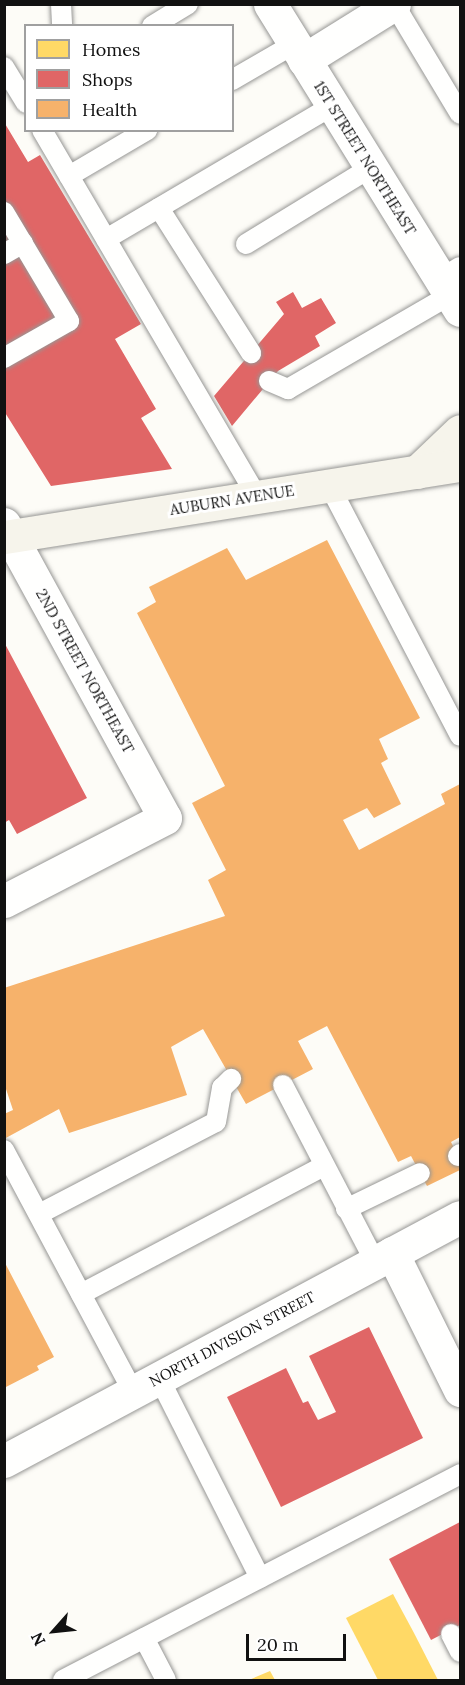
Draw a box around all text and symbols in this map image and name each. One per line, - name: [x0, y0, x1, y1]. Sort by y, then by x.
- legend: [24, 24, 234, 132]
- text: Homes: [82, 38, 140, 61]
- text: Shops: [82, 68, 133, 91]
- street label: 1ST STREET NORTHEAST: [310, 78, 420, 238]
- text: Health: [82, 98, 137, 121]
- street label: AUBURN AVENUE: [169, 481, 295, 519]
- street label: 2ND STREET NORTHEAST: [32, 586, 138, 756]
- street label: NORTH DIVISION STREET: [146, 1288, 318, 1390]
- north arrow: [24, 1601, 84, 1661]
- scale bar: [249, 1622, 350, 1660]
- text: N: [26, 1629, 50, 1649]
- text: 20 m: [257, 1633, 299, 1656]

